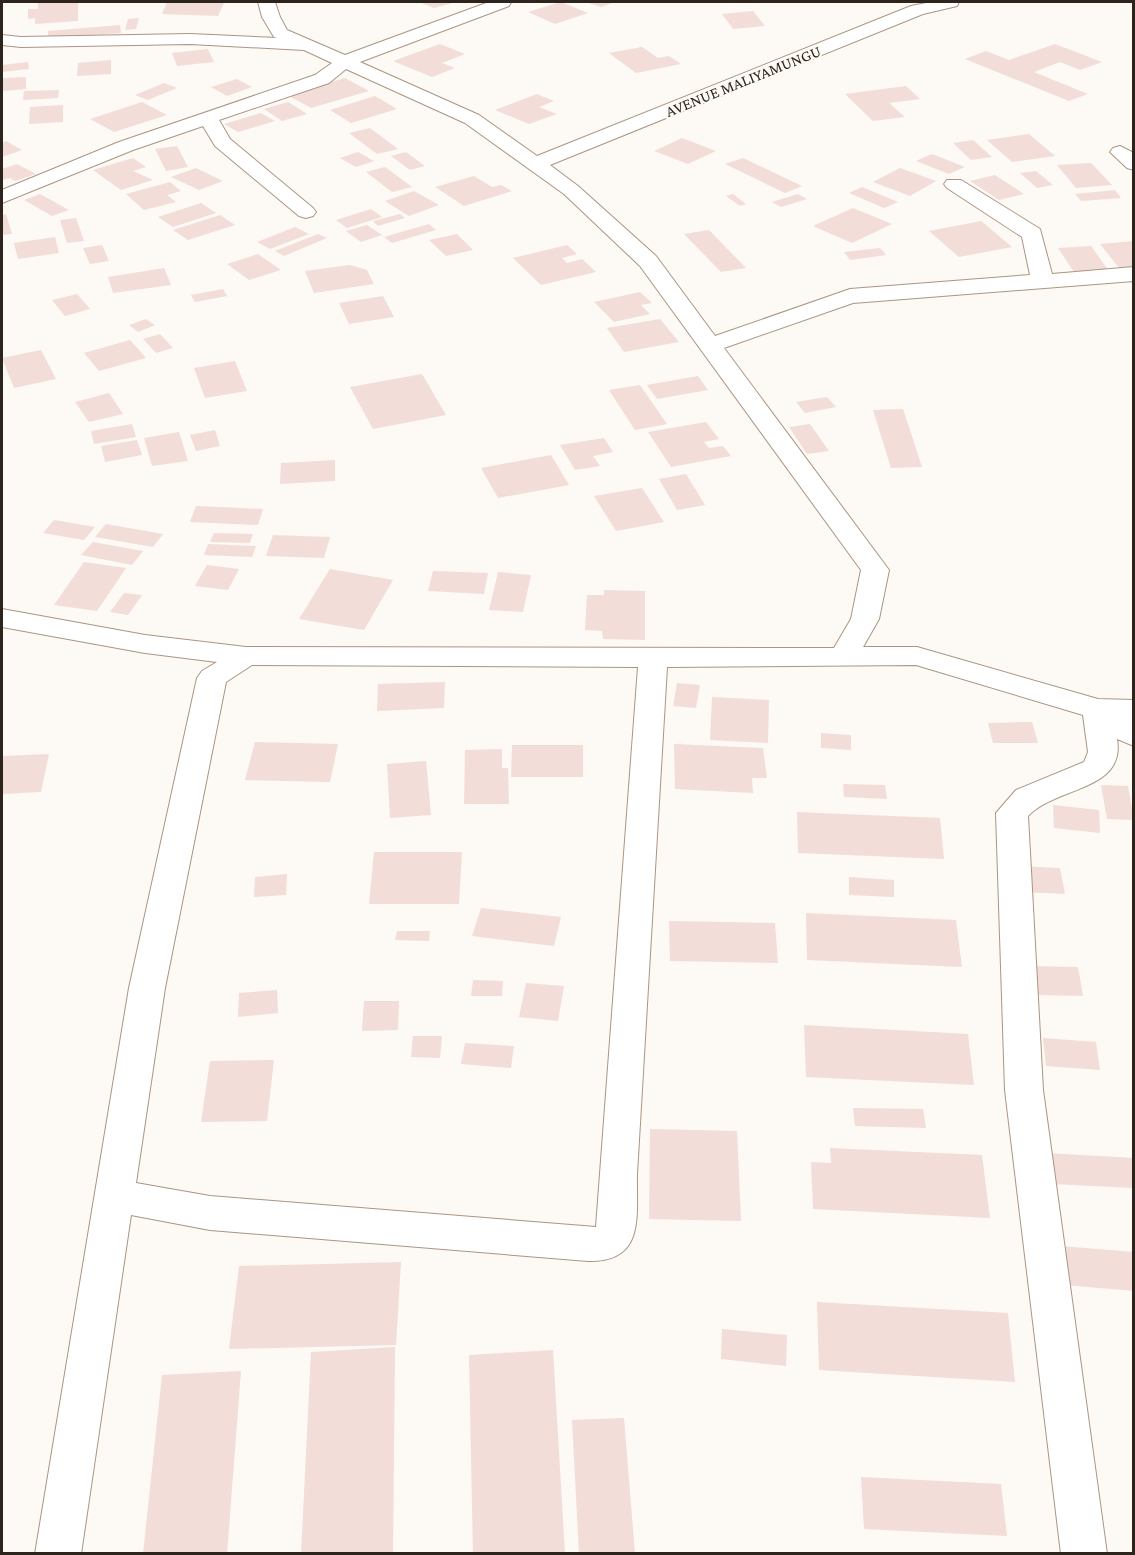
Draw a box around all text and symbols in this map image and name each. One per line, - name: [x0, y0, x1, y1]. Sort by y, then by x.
- street label: AVENUE MALIYAMUNGU: [663, 42, 823, 120]

